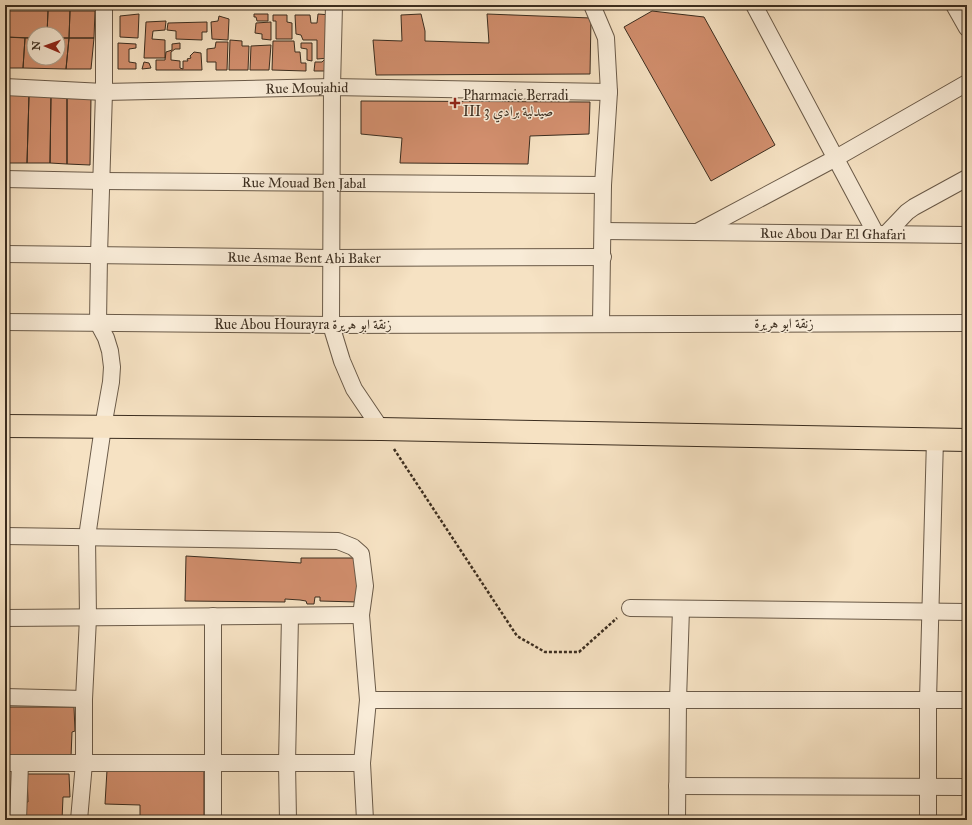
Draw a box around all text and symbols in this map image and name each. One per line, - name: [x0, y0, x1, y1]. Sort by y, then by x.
- north arrow: [26, 26, 66, 66]
- text: N: [30, 40, 43, 51]
- street label: Rue Moujahid: [265, 79, 348, 97]
- place label: Pharmacie Berradi III صيدلية برادي 3: [463, 87, 569, 123]
- marker: Pharmacie Berradi III صيدلية برادي 3: [450, 98, 460, 108]
- street label: Rue Mouad Ben Jabal: [242, 174, 366, 193]
- street label: Rue Abou Dar El Ghafari: [760, 225, 906, 243]
- street label: Rue Asmae Bent Abi Baker: [227, 249, 382, 267]
- street label: زنقة ابو هريرة: [754, 315, 814, 332]
- street label: Rue Abou Hourayra زنقة ابو هريرة: [214, 316, 392, 333]

